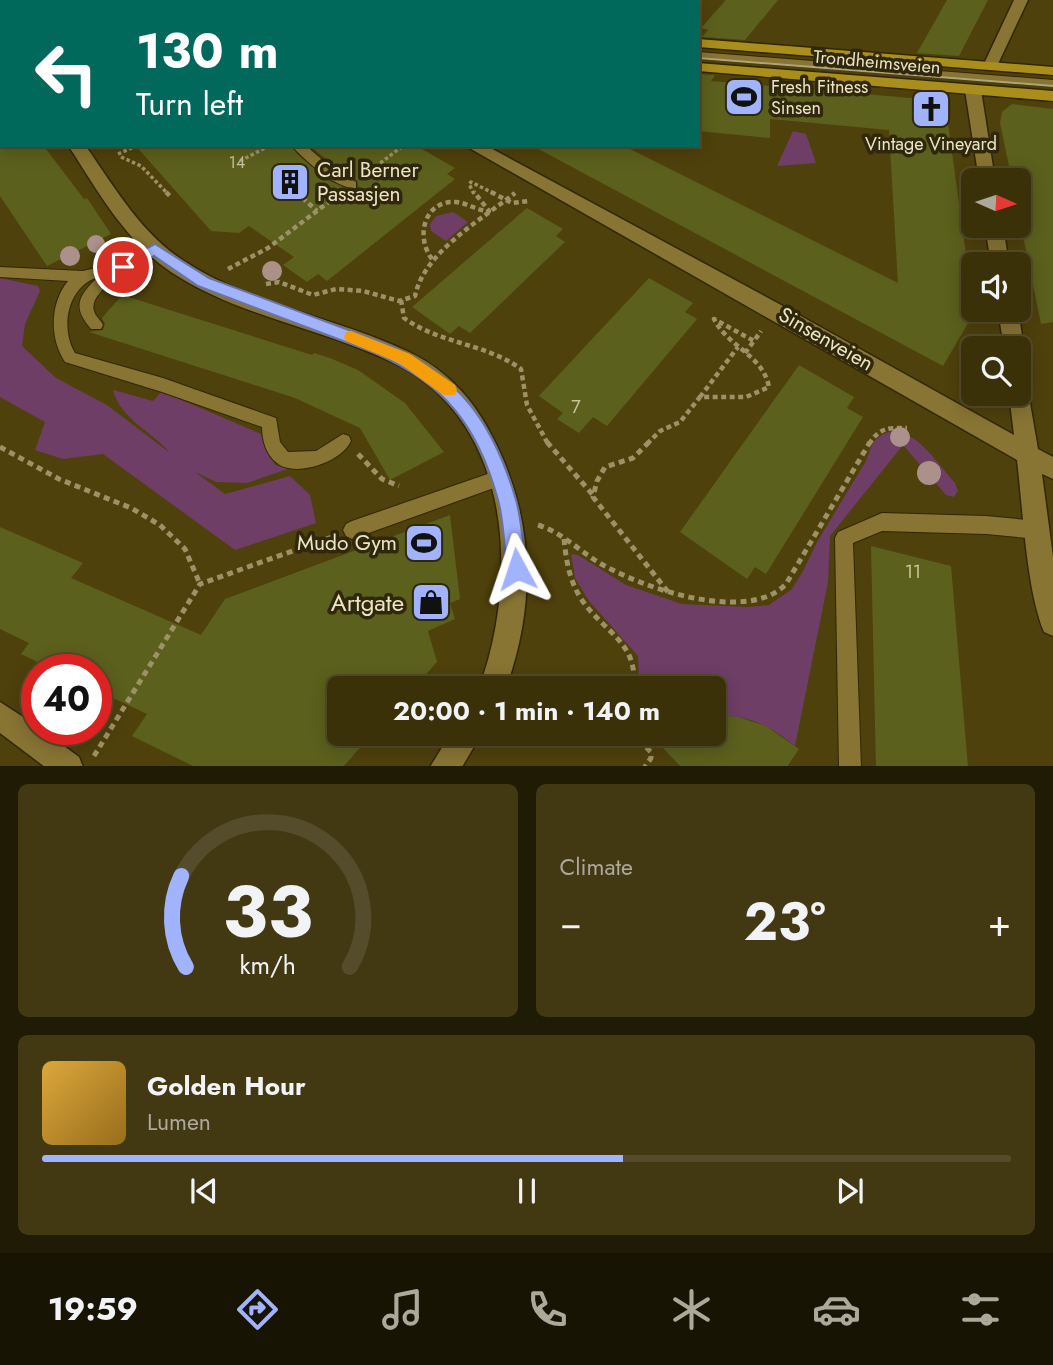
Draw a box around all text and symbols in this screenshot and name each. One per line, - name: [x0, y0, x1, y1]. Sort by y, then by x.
- text: 130 m: [136, 16, 279, 86]
- icon: left: [21, 28, 112, 119]
- street label: Trondheimsveien: [812, 44, 942, 80]
- place label: Fresh Fitness Sinsen: [771, 74, 868, 121]
- sports icon: Fresh Fitness Sinsen: [723, 76, 765, 118]
- text: Turn left: [136, 81, 243, 127]
- church icon: Vintage Vineyard: [910, 88, 952, 130]
- place label: Vintage Vineyard: [865, 131, 997, 157]
- house number: 14: [229, 151, 245, 174]
- place label: Carl Berner Passasjen: [317, 155, 419, 209]
- building icon: Carl Berner Passasjen: [269, 161, 311, 203]
- north arrow: [961, 168, 1031, 238]
- map controls: [961, 168, 1031, 406]
- pin: [93, 237, 153, 297]
- icon: arrive: [104, 248, 142, 286]
- button: sound: [961, 252, 1031, 322]
- street label: Sinsenveien: [773, 300, 879, 378]
- button: search: [961, 336, 1031, 406]
- house number: 7: [571, 394, 581, 420]
- sports icon: Mudo Gym: [403, 522, 445, 564]
- place label: Mudo Gym: [297, 528, 397, 558]
- position arrow: [480, 532, 554, 606]
- house number: 11: [905, 559, 921, 585]
- shop icon: Artgate: [410, 581, 452, 623]
- place label: Artgate: [331, 585, 404, 620]
- speed limit sign: 40: [21, 654, 112, 745]
- text: 20:00 · 1 min · 140 m: [393, 692, 660, 730]
- text: Climate: [560, 850, 633, 884]
- text: 33: [223, 859, 313, 964]
- text: 23°: [744, 884, 826, 960]
- text: −: [560, 895, 582, 950]
- text: +: [988, 895, 1011, 950]
- text: km/h: [239, 946, 296, 982]
- text: Golden Hour: [147, 1067, 306, 1105]
- text: Lumen: [147, 1105, 211, 1139]
- icon: previous: [185, 1172, 223, 1210]
- icon: pause: [508, 1172, 546, 1210]
- icon: next: [831, 1172, 869, 1210]
- icon: directions: [233, 1285, 282, 1334]
- icon: music: [378, 1285, 427, 1334]
- icon: phone: [523, 1285, 572, 1334]
- icon: climate: [667, 1285, 716, 1334]
- icon: car: [812, 1285, 861, 1334]
- icon: filters: [956, 1285, 1005, 1334]
- text: 19:59: [48, 1286, 138, 1332]

